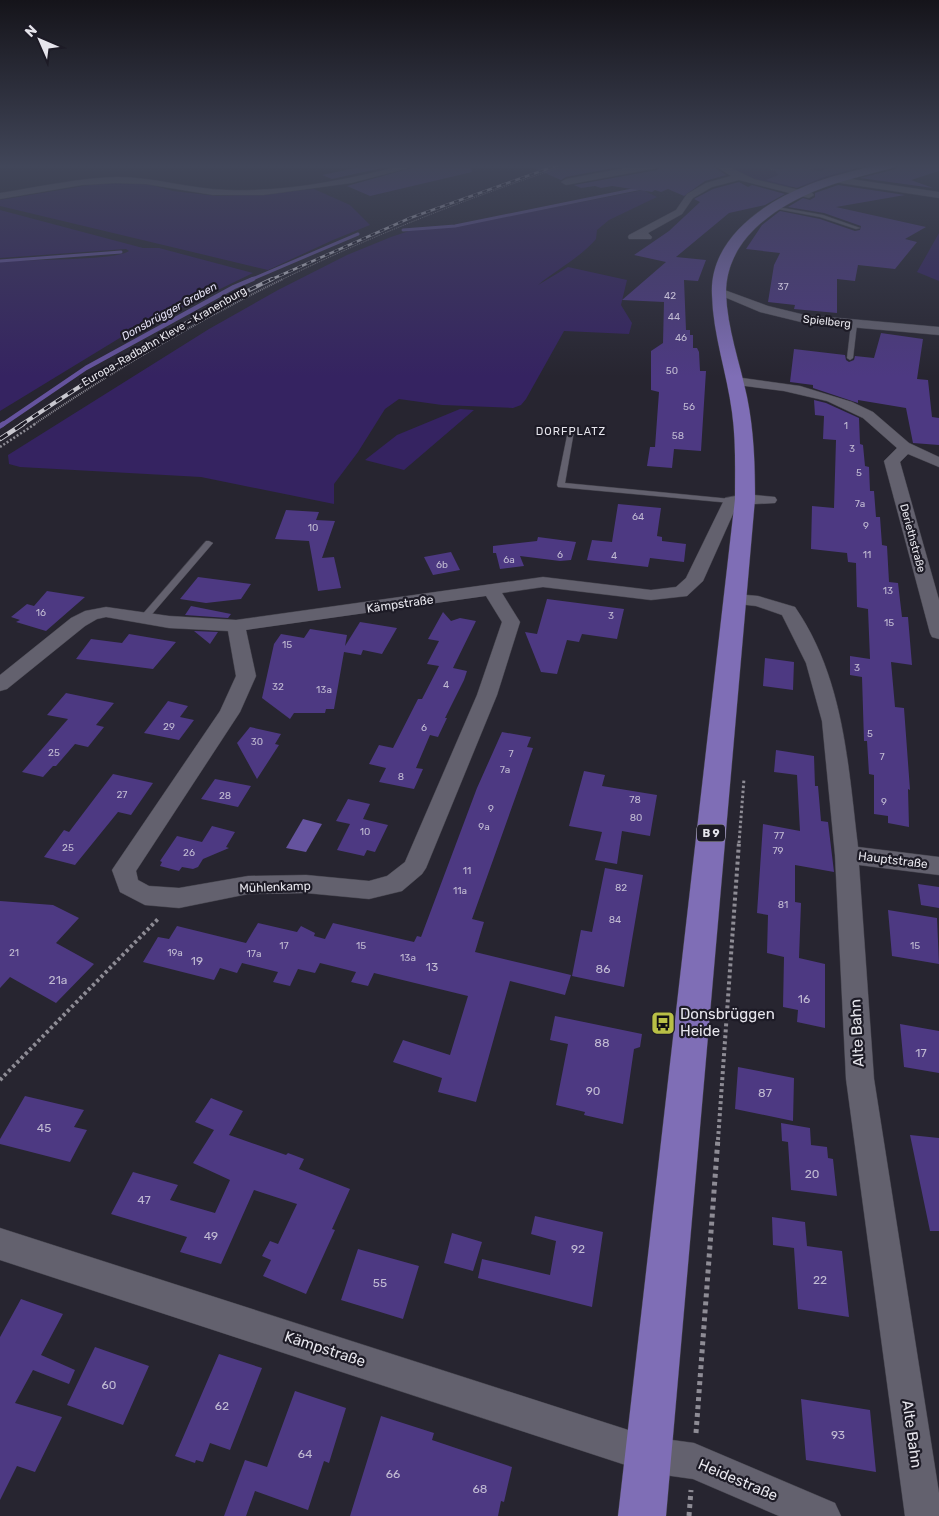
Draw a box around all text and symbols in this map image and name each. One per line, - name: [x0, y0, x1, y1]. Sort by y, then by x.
- north arrow: [15, 15, 65, 65]
- text: N: [22, 22, 41, 41]
- water label: Donsbrügger Graben: [119, 280, 219, 343]
- house number: 37: [777, 281, 789, 293]
- street label: Europa-Radbahn Kleve - Kranenburg: [80, 284, 249, 389]
- house number: 42: [664, 290, 676, 302]
- house number: 44: [668, 311, 680, 323]
- street label: Spielberg: [802, 313, 852, 330]
- house number: 46: [675, 332, 687, 344]
- house number: 50: [666, 365, 678, 377]
- house number: 56: [683, 401, 695, 413]
- house number: 1: [844, 420, 848, 432]
- district label: DORFPLATZ: [536, 425, 606, 438]
- house number: 58: [672, 430, 684, 442]
- house number: 3: [849, 443, 855, 455]
- house number: 5: [856, 467, 862, 479]
- house number: 7a: [855, 498, 865, 510]
- street label: Deriethstraße: [897, 502, 928, 574]
- house number: 64: [632, 511, 644, 523]
- house number: 9: [863, 520, 869, 532]
- house number: 10: [308, 522, 318, 534]
- house number: 6: [557, 549, 563, 561]
- house number: 11: [863, 549, 871, 561]
- house number: 4: [611, 550, 617, 562]
- house number: 6a: [503, 554, 515, 566]
- house number: 6b: [436, 559, 448, 571]
- house number: 13: [883, 585, 893, 597]
- street label: Kämpstraße: [366, 592, 435, 616]
- house number: 16: [36, 607, 46, 619]
- house number: 3: [608, 610, 614, 622]
- house number: 15: [884, 617, 894, 629]
- house number: 15: [282, 639, 292, 651]
- house number: 3: [854, 662, 860, 674]
- house number: 4: [443, 679, 449, 691]
- house number: 32: [272, 681, 284, 693]
- house number: 13a: [316, 684, 332, 696]
- house number: 29: [163, 721, 175, 733]
- house number: 6: [421, 722, 427, 734]
- house number: 5: [867, 728, 873, 740]
- house number: 30: [251, 736, 263, 748]
- house number: 25: [48, 747, 60, 759]
- house number: 7: [508, 748, 514, 760]
- house number: 7: [879, 751, 885, 763]
- house number: 7a: [500, 764, 510, 776]
- house number: 8: [398, 771, 404, 783]
- house number: 27: [117, 789, 128, 801]
- house number: 28: [219, 790, 231, 802]
- house number: 78: [629, 794, 641, 806]
- house number: 9: [881, 796, 887, 808]
- house number: 9: [488, 803, 494, 815]
- house number: 80: [630, 812, 642, 824]
- house number: 9a: [478, 821, 490, 833]
- road number: B 9: [697, 824, 725, 841]
- house number: 10: [360, 826, 370, 838]
- house number: 77: [774, 830, 784, 842]
- house number: 25: [62, 842, 74, 854]
- house number: 79: [772, 845, 784, 857]
- house number: 26: [183, 847, 195, 859]
- street label: Hauptstraße: [857, 849, 929, 871]
- house number: 11: [463, 865, 471, 877]
- street label: Mühlenkamp: [239, 879, 311, 895]
- house number: 82: [615, 882, 627, 894]
- house number: 11a: [453, 885, 467, 897]
- house number: 81: [778, 899, 788, 911]
- house number: 84: [609, 914, 621, 926]
- house number: 17: [279, 940, 289, 952]
- house number: 15: [356, 940, 366, 952]
- house number: 15: [910, 940, 920, 952]
- house number: 21: [9, 947, 19, 959]
- house number: 19a: [167, 947, 183, 959]
- house number: 17a: [247, 948, 261, 960]
- house number: 13a: [400, 952, 416, 964]
- house number: 19: [191, 954, 203, 968]
- house number: 13: [426, 960, 438, 974]
- house number: 86: [596, 962, 610, 976]
- house number: 21a: [49, 973, 67, 987]
- house number: 16: [798, 992, 810, 1006]
- street label: Alte Bahn: [846, 998, 868, 1068]
- place label: Donsbrüggen Heide: [680, 1005, 775, 1040]
- bus stop icon: Donsbrüggen Heide: [650, 1010, 676, 1036]
- house number: 88: [594, 1036, 610, 1050]
- house number: 17: [915, 1046, 927, 1060]
- house number: 90: [586, 1084, 600, 1098]
- house number: 87: [758, 1086, 772, 1100]
- house number: 45: [37, 1121, 51, 1135]
- house number: 20: [805, 1167, 819, 1181]
- house number: 47: [137, 1193, 151, 1207]
- house number: 49: [204, 1229, 218, 1243]
- house number: 92: [571, 1242, 585, 1256]
- house number: 22: [813, 1273, 827, 1287]
- house number: 55: [373, 1276, 387, 1290]
- street label: Kämpstraße: [282, 1327, 368, 1371]
- house number: 60: [102, 1378, 116, 1392]
- house number: 62: [215, 1399, 229, 1413]
- street label: Alte Bahn: [898, 1399, 926, 1469]
- house number: 93: [831, 1428, 845, 1442]
- house number: 64: [298, 1447, 313, 1461]
- street label: Heidestraße: [696, 1455, 780, 1505]
- house number: 66: [386, 1467, 400, 1481]
- house number: 68: [473, 1482, 487, 1496]

